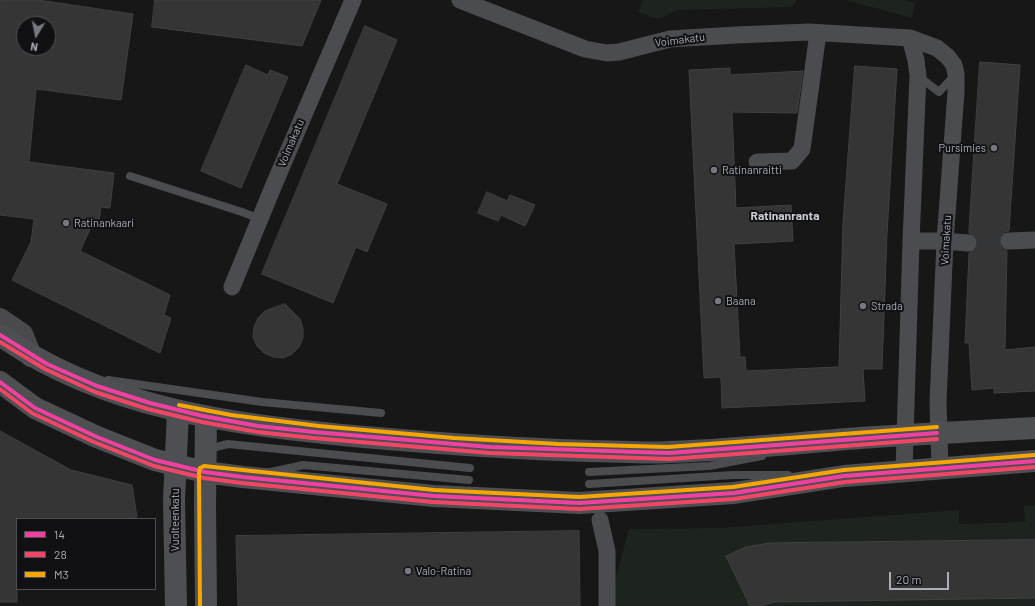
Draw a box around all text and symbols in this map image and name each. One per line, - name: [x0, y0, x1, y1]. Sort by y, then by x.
- north arrow: [16, 16, 56, 56]
- street label: Voimakatu: [654, 30, 706, 50]
- text: N: [29, 40, 39, 54]
- street label: Voimakatu: [275, 117, 307, 169]
- place label: Pursimies: [939, 141, 986, 155]
- marker: Pursimies: [989, 143, 999, 153]
- place label: Ratinanraitti: [722, 163, 782, 177]
- marker: Ratinanraitti: [709, 165, 719, 175]
- district label: Ratinanranta: [751, 209, 819, 223]
- street label: Voimakatu: [938, 215, 954, 265]
- place label: Ratinankaari: [74, 216, 134, 230]
- marker: Ratinankaari: [61, 218, 71, 228]
- place label: Baana: [726, 294, 756, 308]
- marker: Baana: [713, 296, 723, 306]
- place label: Strada: [871, 299, 903, 313]
- marker: Strada: [858, 301, 868, 311]
- street label: Vuolteenkatu: [168, 488, 182, 552]
- legend: [16, 518, 156, 590]
- text: 14: [54, 527, 65, 541]
- text: 28: [54, 547, 67, 561]
- place label: Valo-Ratina: [416, 564, 471, 578]
- scale bar: [891, 564, 951, 590]
- marker: Valo-Ratina: [403, 566, 413, 576]
- text: M3: [54, 567, 69, 581]
- text: 20 m: [896, 572, 922, 586]

